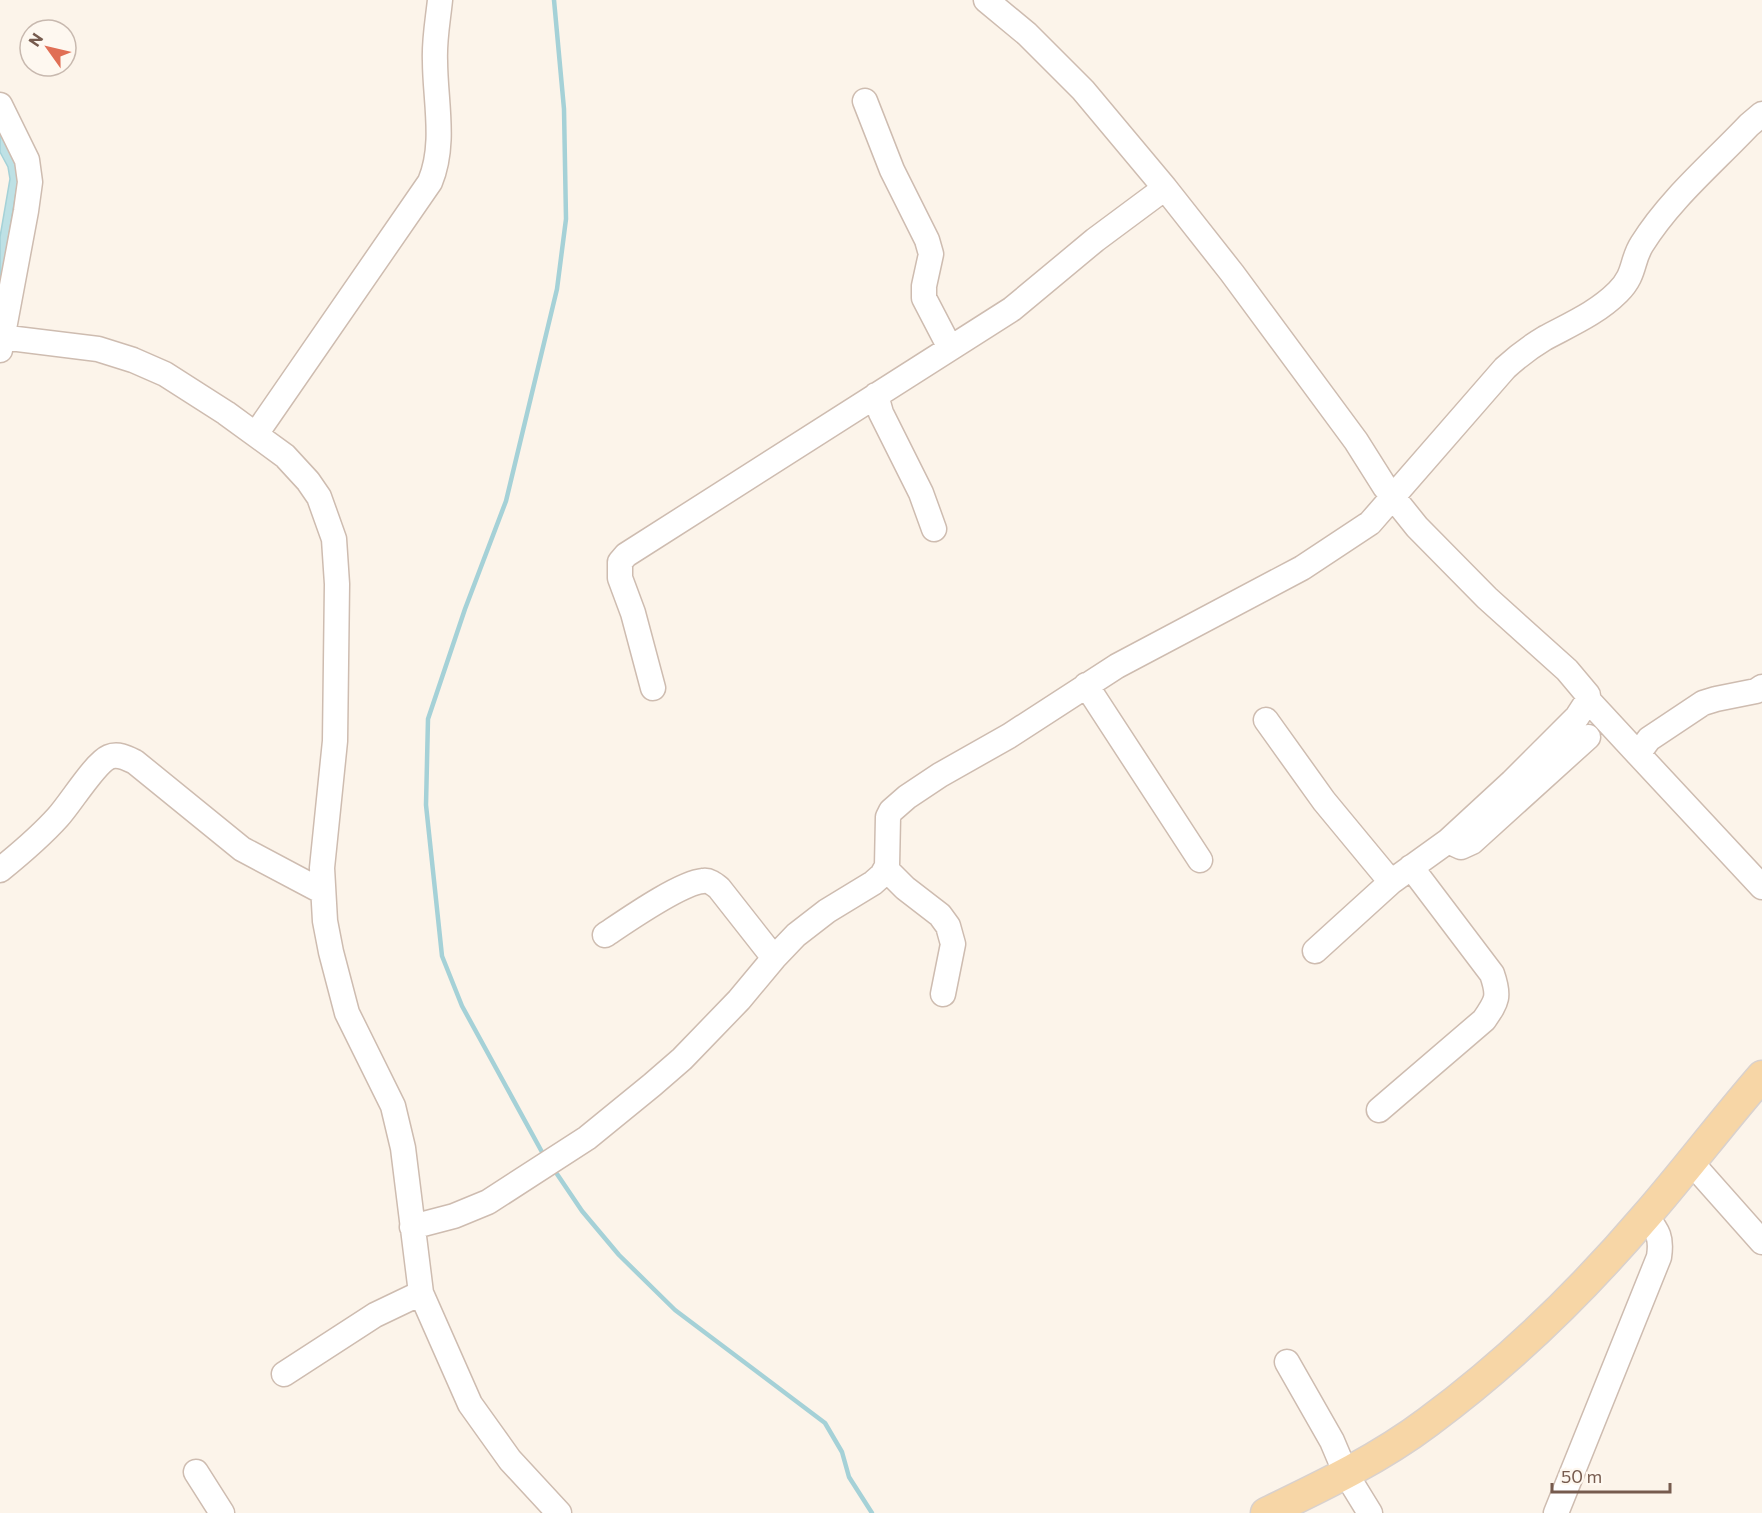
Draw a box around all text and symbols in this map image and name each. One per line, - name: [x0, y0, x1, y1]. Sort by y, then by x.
- north arrow: [18, 18, 78, 78]
- text: N: [24, 29, 46, 50]
- scale bar: [1552, 1456, 1670, 1494]
- text: 50 m: [1561, 1465, 1602, 1487]

